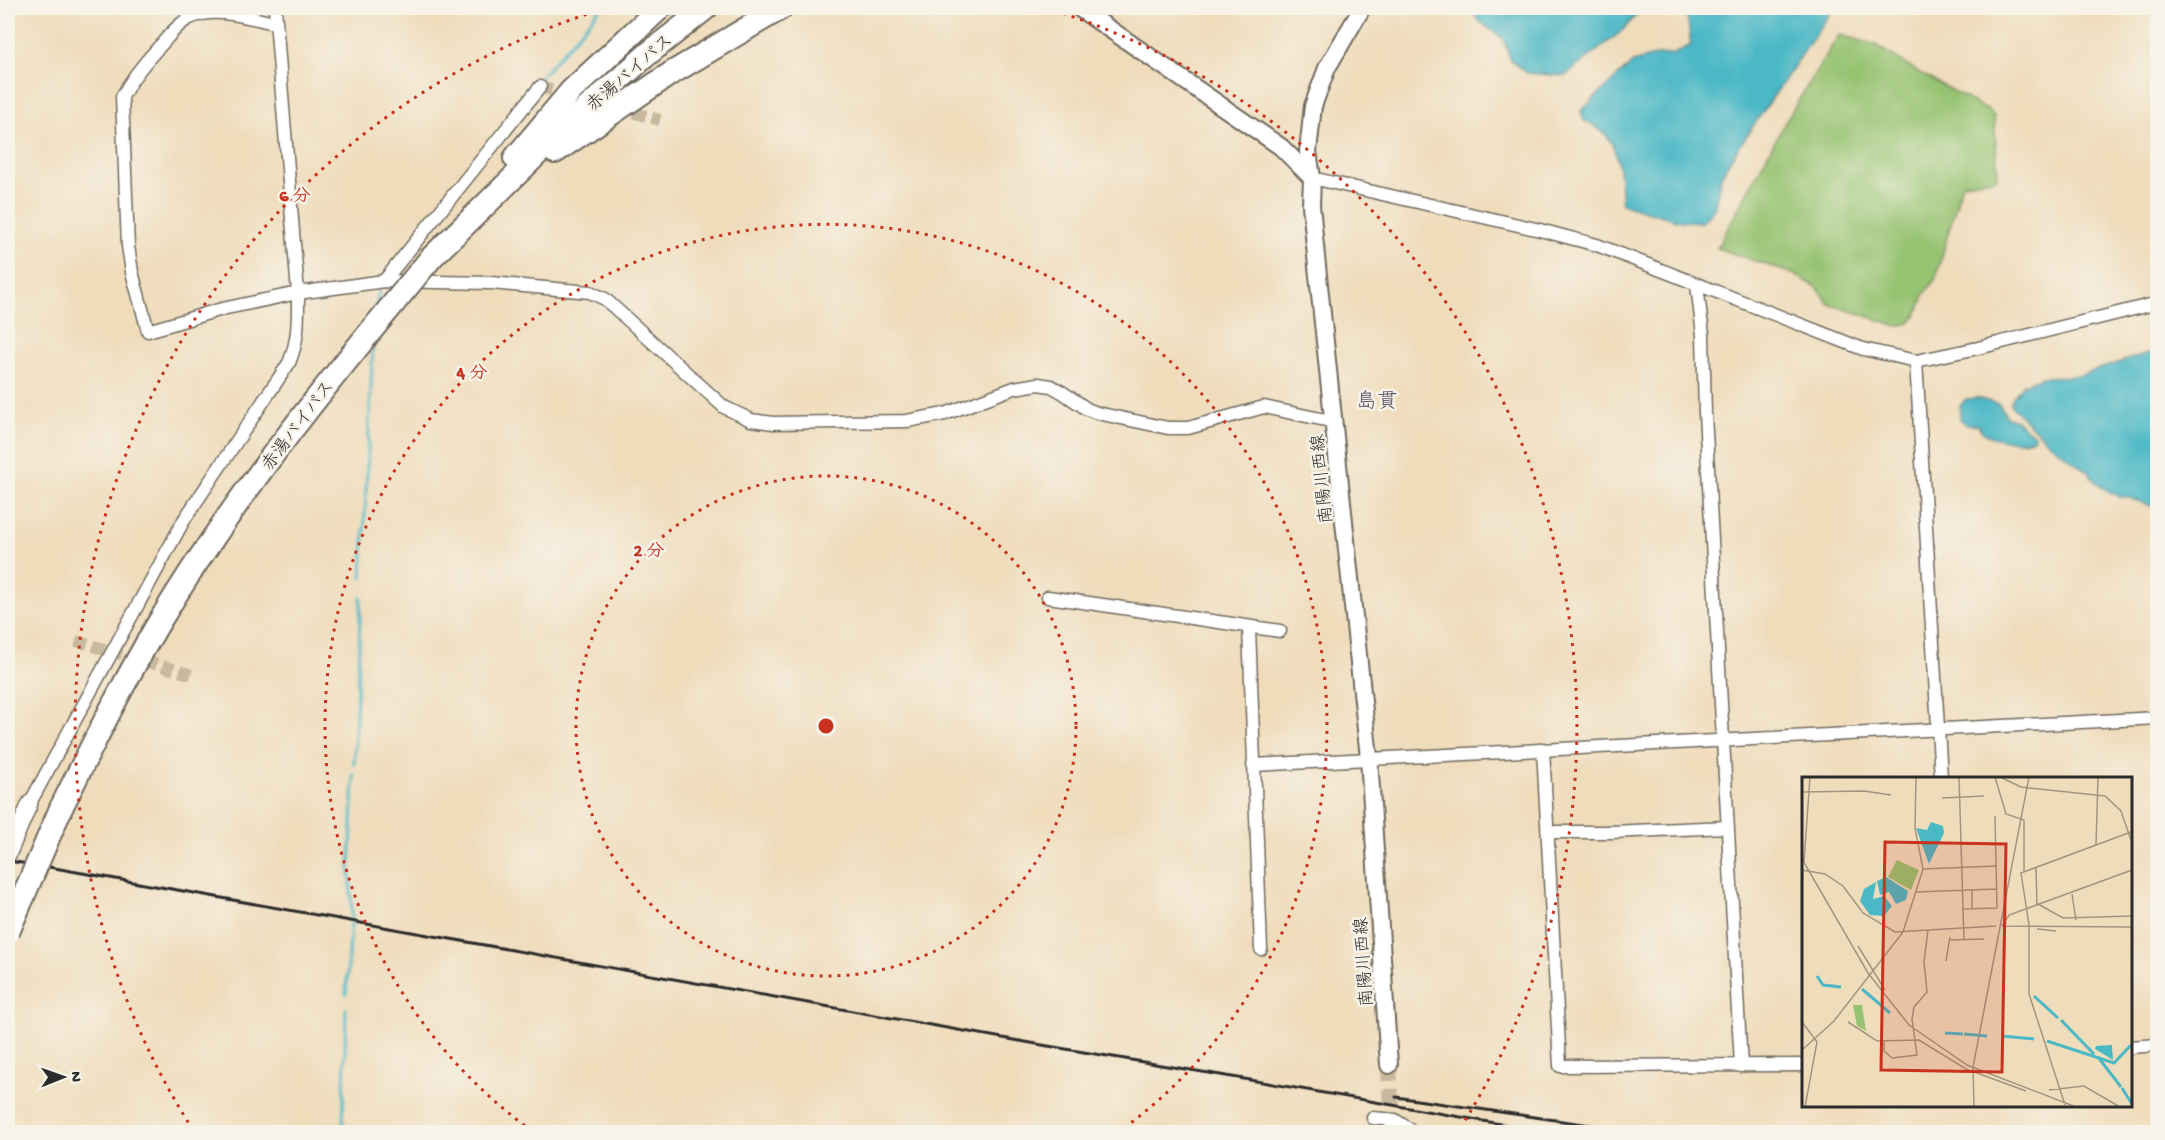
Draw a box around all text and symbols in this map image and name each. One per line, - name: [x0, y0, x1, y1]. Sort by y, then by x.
- street label: 赤湯バイパス: [582, 30, 678, 117]
- text: 6 分: [279, 186, 311, 208]
- text: 4 分: [456, 363, 487, 385]
- street label: 赤湯バイパス: [257, 377, 340, 476]
- district label: 島貫: [1356, 390, 1398, 416]
- street label: 南陽川西線: [1307, 433, 1339, 525]
- text: 2 分: [633, 541, 665, 563]
- centre of rings: [816, 716, 836, 736]
- inset map: [1802, 777, 2132, 1107]
- street label: 南陽川西線: [1351, 916, 1379, 1008]
- north arrow: [33, 1047, 93, 1107]
- text: N: [65, 1071, 84, 1083]

